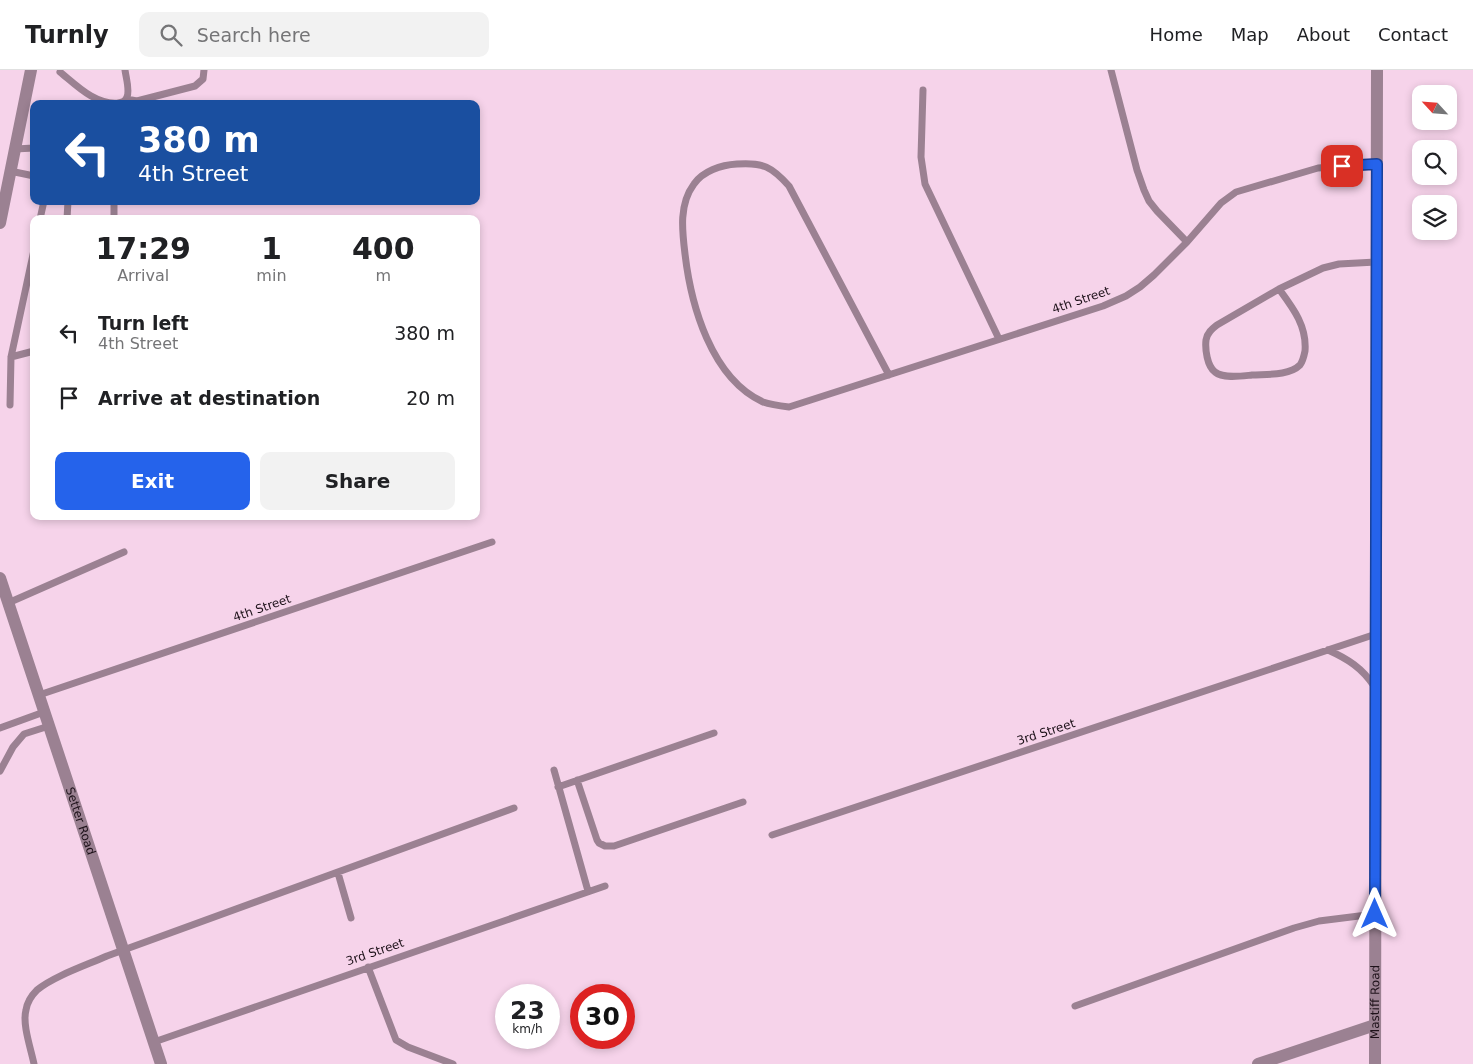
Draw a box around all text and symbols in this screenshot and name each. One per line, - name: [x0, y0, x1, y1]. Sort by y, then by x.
- search box: [139, 12, 489, 57]
- text: Turnly: [25, 21, 109, 49]
- icon: search: [157, 21, 185, 49]
- text: Search here: [197, 24, 311, 46]
- text: Home: [1150, 24, 1203, 45]
- text: Map: [1231, 24, 1269, 45]
- text: About: [1297, 24, 1350, 45]
- text: Contact: [1378, 24, 1448, 45]
- north arrow: [1412, 85, 1458, 130]
- map controls: [1412, 85, 1457, 240]
- icon: left: [55, 120, 120, 185]
- text: 380 m: [138, 120, 260, 160]
- button: search: [1412, 140, 1457, 185]
- pin: [1321, 145, 1363, 187]
- icon: arrive: [1328, 152, 1356, 180]
- text: 4th Street: [138, 161, 248, 186]
- button: layers: [1412, 195, 1457, 240]
- text: 17:29: [95, 231, 191, 266]
- text: 1: [261, 231, 282, 266]
- text: 400: [352, 231, 415, 266]
- text: Arrival: [117, 266, 169, 285]
- text: min: [256, 266, 287, 285]
- text: m: [375, 266, 391, 285]
- street label: 4th Street: [1050, 283, 1112, 316]
- text: Turn left: [98, 312, 189, 334]
- icon: left: [55, 319, 83, 347]
- text: 380 m: [394, 322, 455, 344]
- text: 4th Street: [98, 334, 178, 353]
- icon: arrive: [55, 384, 83, 412]
- text: Arrive at destination: [98, 387, 320, 409]
- text: 20 m: [406, 387, 455, 409]
- button: Exit: [55, 452, 250, 510]
- button: Share: [260, 452, 455, 510]
- street label: 4th Street: [231, 591, 293, 624]
- street label: 3rd Street: [1015, 716, 1077, 748]
- street label: Setter Road: [63, 785, 98, 857]
- position arrow: [1348, 887, 1400, 939]
- street label: 3rd Street: [344, 935, 406, 968]
- street label: Mastiff Road: [1368, 965, 1382, 1039]
- speed limit sign: 30: [570, 984, 635, 1049]
- text: 23: [510, 996, 545, 1025]
- text: km/h: [512, 1022, 543, 1036]

